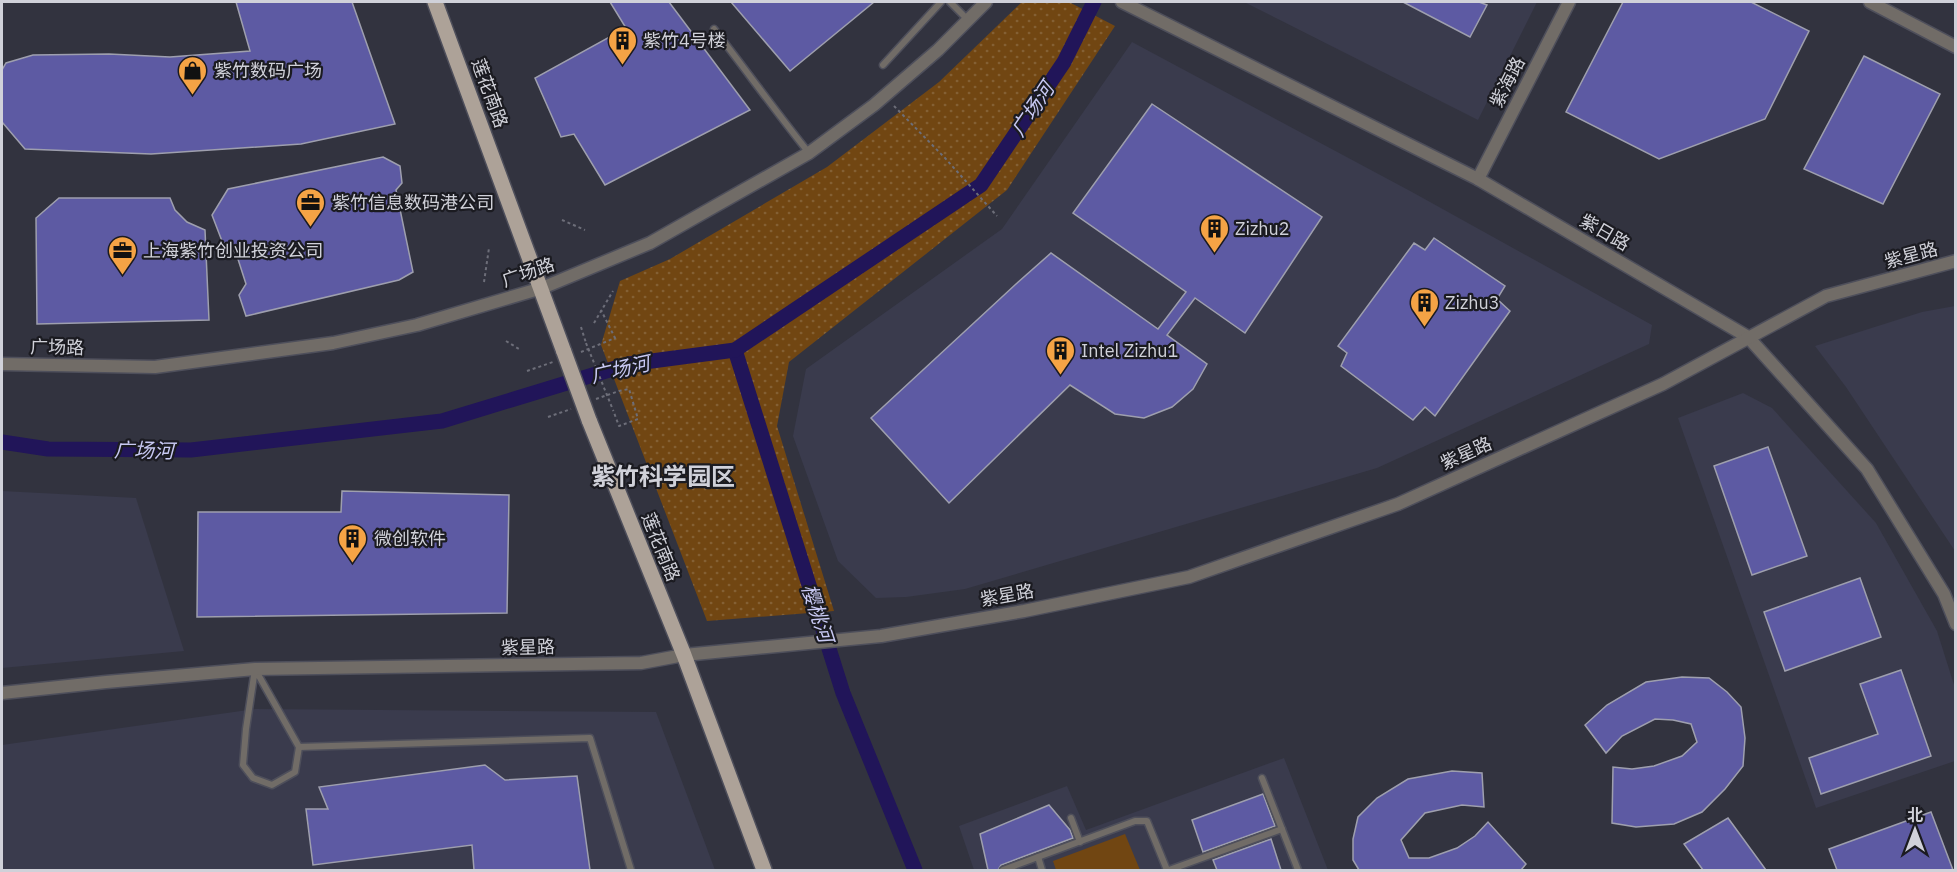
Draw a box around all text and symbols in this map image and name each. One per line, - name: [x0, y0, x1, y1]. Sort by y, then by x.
- building icon: 紫竹4号楼: [606, 24, 638, 66]
- place label: 紫竹4号楼: [643, 29, 726, 52]
- street label: 紫海路: [1484, 53, 1530, 111]
- shop icon: 紫竹数码广场: [177, 54, 209, 96]
- street label: 莲花南路: [467, 55, 513, 131]
- place label: 紫竹数码广场: [214, 59, 322, 82]
- water label: 广场河: [1004, 73, 1062, 141]
- office icon: 紫竹信息数码港公司: [295, 186, 327, 228]
- place label: 紫竹信息数码港公司: [332, 191, 494, 214]
- street label: 紫日路: [1576, 209, 1634, 255]
- building icon: Zizhu2: [1198, 212, 1230, 254]
- place label: Zizhu2: [1235, 217, 1290, 240]
- office icon: 上海紫竹创业投资公司: [106, 234, 138, 276]
- street label: 紫星路: [1882, 237, 1940, 273]
- place label: 上海紫竹创业投资公司: [143, 239, 323, 262]
- street label: 广场路: [499, 252, 557, 292]
- building icon: Zizhu3: [1408, 286, 1440, 328]
- place label: Zizhu3: [1445, 291, 1500, 314]
- building icon: Intel Zizhu1: [1044, 334, 1076, 376]
- street label: 广场路: [30, 335, 84, 359]
- place label: Intel Zizhu1: [1081, 339, 1178, 362]
- water label: 广场河: [588, 348, 656, 389]
- street label: 紫星路: [1437, 432, 1495, 474]
- water label: 广场河: [114, 436, 178, 464]
- district label: 紫竹科学园区: [591, 460, 735, 492]
- street label: 莲花南路: [637, 509, 685, 585]
- building icon: 微创软件: [337, 522, 369, 564]
- place label: 微创软件: [374, 527, 446, 550]
- street label: 紫星路: [978, 579, 1036, 611]
- water label: 樱桃河: [796, 580, 841, 650]
- street label: 紫星路: [501, 635, 555, 659]
- north arrow: [1885, 800, 1945, 860]
- text: 北: [1907, 805, 1923, 825]

